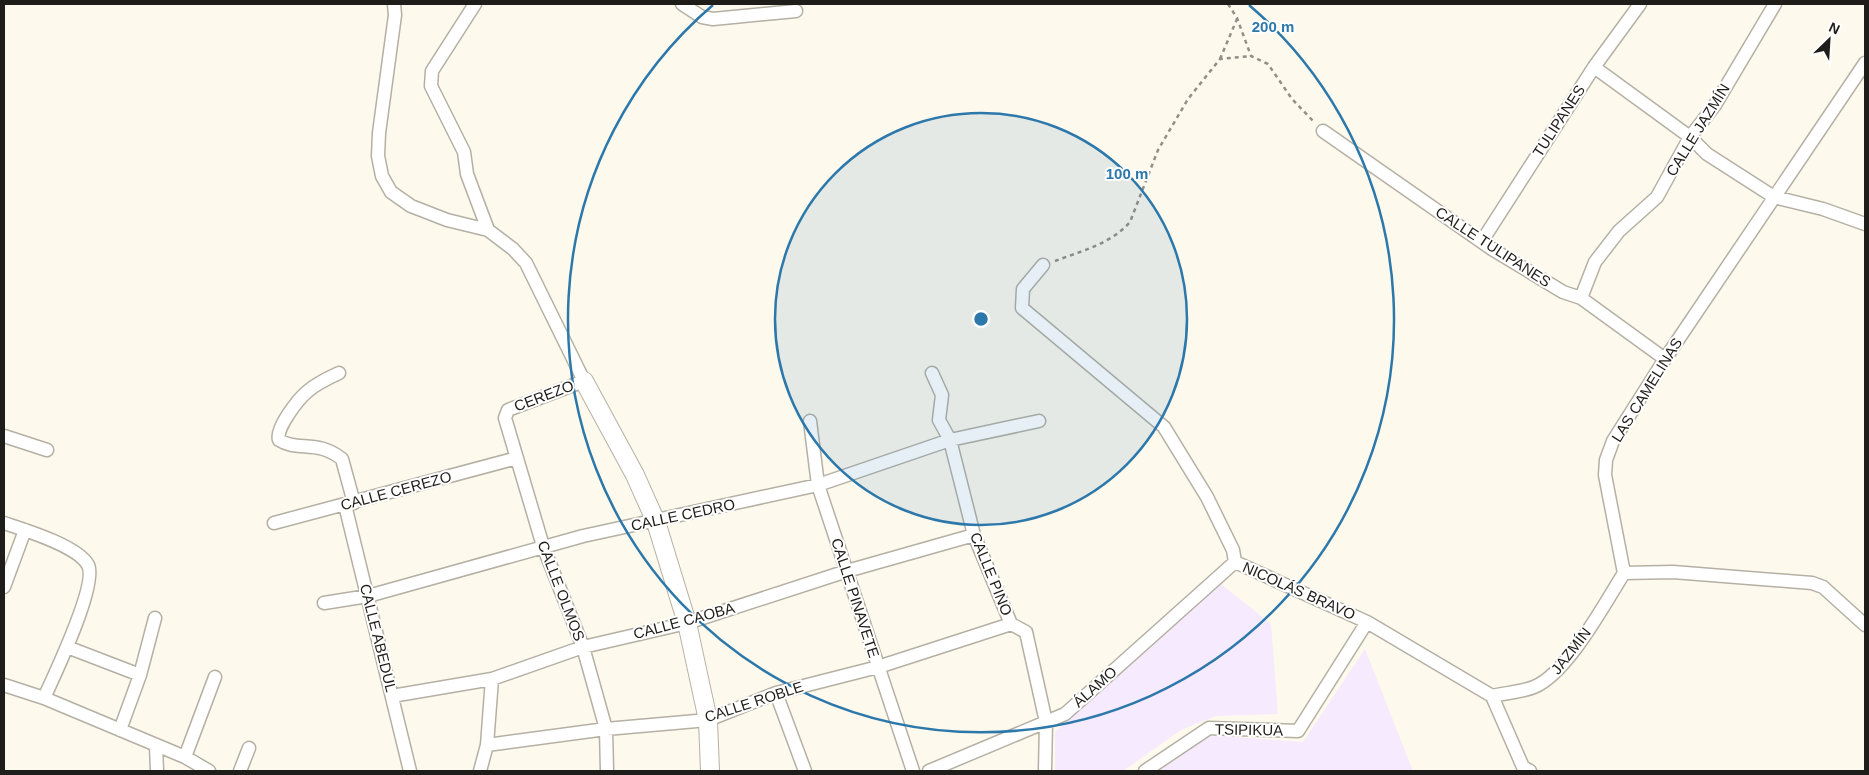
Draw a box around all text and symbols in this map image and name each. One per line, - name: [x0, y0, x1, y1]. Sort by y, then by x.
- north arrow: [1804, 15, 1854, 65]
- text: 200 m: [1252, 18, 1294, 35]
- text: N: [1827, 19, 1842, 38]
- street label: CALLE JAZMÍN: [1662, 80, 1733, 179]
- street label: TULIPANES: [1529, 82, 1588, 160]
- text: 100 m: [1106, 165, 1148, 182]
- street label: CALLE TULIPANES: [1433, 203, 1554, 290]
- centre of rings: [972, 310, 990, 328]
- street label: LAS CAMELINAS: [1608, 335, 1685, 445]
- street label: CEREZO: [512, 376, 576, 415]
- street label: CALLE CEREZO: [339, 468, 453, 514]
- street label: CALLE CEDRO: [629, 495, 736, 534]
- street label: CALLE PINO: [967, 530, 1016, 618]
- street label: CALLE PINAVETE: [828, 536, 883, 660]
- street label: CALLE OLMOS: [535, 538, 588, 643]
- street label: NICOLÁS BRAVO: [1240, 558, 1358, 623]
- street label: CALLE ABEDUL: [357, 582, 400, 694]
- street label: CALLE CAOBA: [631, 599, 736, 642]
- street label: JAZMÍN: [1547, 624, 1594, 677]
- street label: ÁLAMO: [1069, 663, 1120, 711]
- street label: CALLE ROBLE: [702, 678, 805, 725]
- street label: TSIPIKUA: [1215, 720, 1283, 739]

